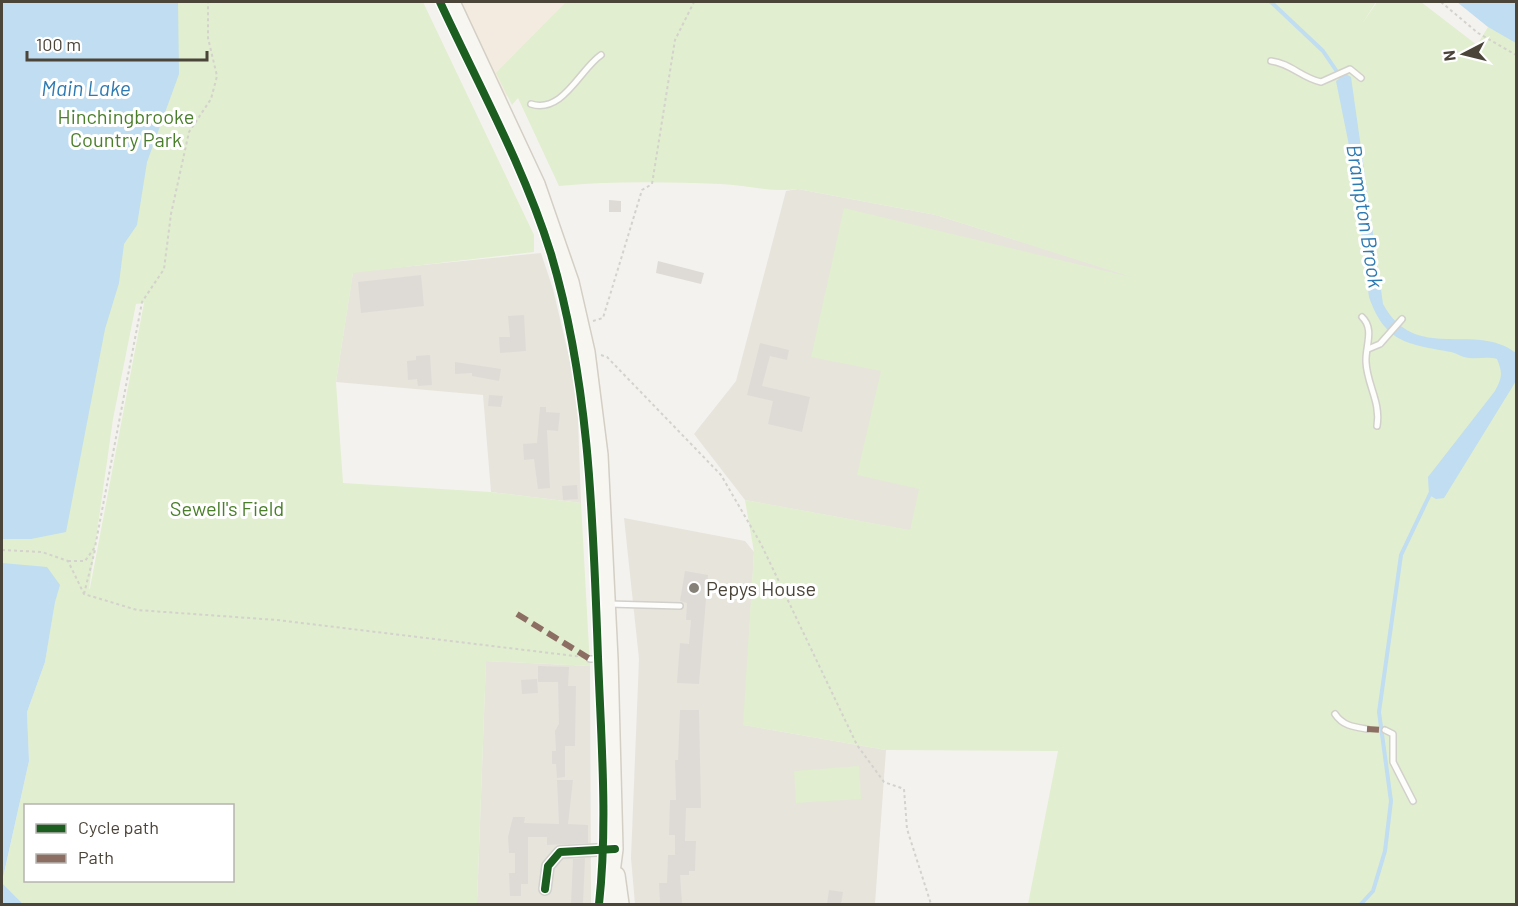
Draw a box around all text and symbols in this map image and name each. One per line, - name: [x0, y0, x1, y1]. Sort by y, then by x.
- scale bar: [27, 24, 207, 62]
- north arrow: [1434, 24, 1494, 84]
- text: 100 m: [36, 33, 81, 55]
- text: N: [1439, 49, 1459, 62]
- water label: Main Lake: [41, 75, 131, 100]
- park label: Hinchingbrooke Country Park: [58, 104, 194, 151]
- water label: Brampton Brook: [1342, 142, 1390, 290]
- park label: Sewell's Field: [170, 496, 284, 520]
- place label: Pepys House: [706, 576, 816, 600]
- marker: Pepys House: [687, 581, 701, 595]
- legend: [24, 804, 234, 882]
- text: Cycle path: [78, 816, 159, 838]
- text: Path: [78, 846, 114, 868]

